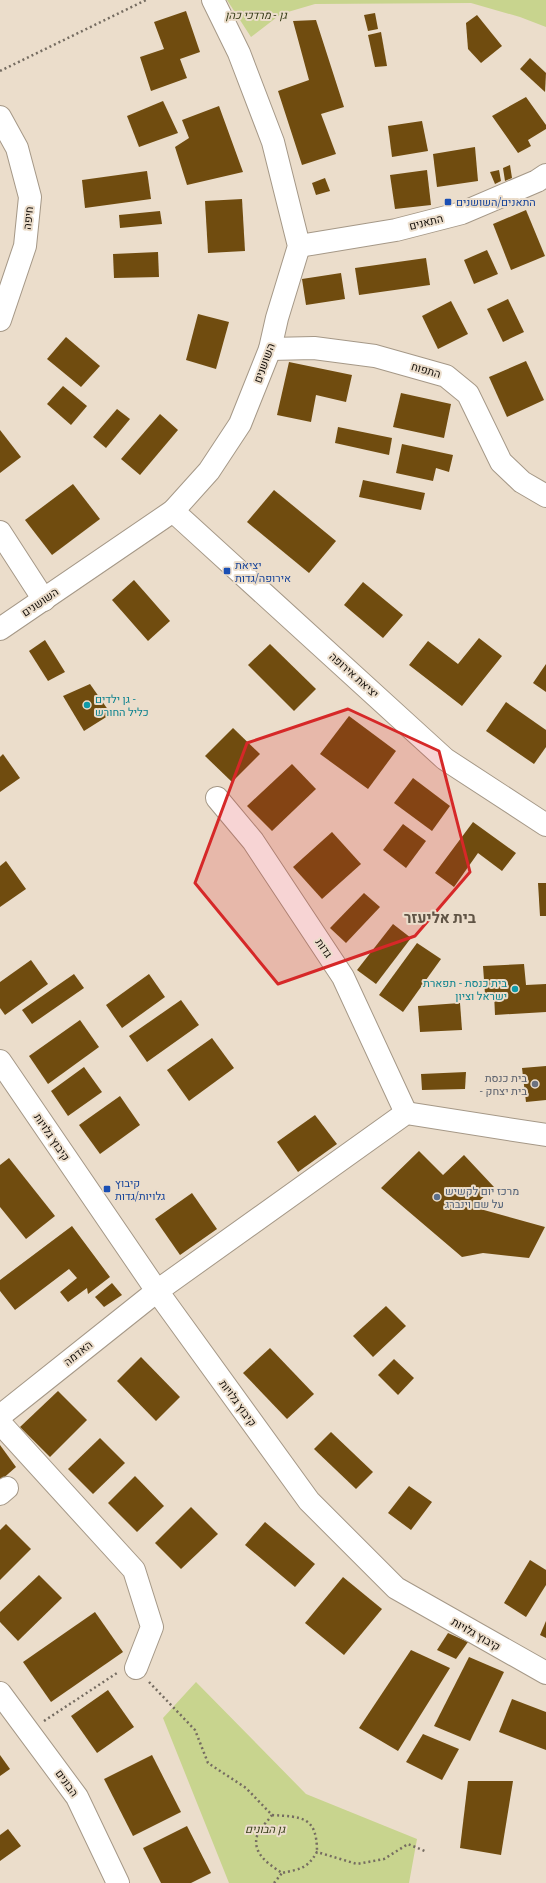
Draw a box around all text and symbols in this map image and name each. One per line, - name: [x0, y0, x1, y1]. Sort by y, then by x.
- park label: גן - מרדכי כהן: [225, 8, 287, 23]
- place label: התאנים/השושנים: [456, 195, 536, 210]
- marker: התאנים/השושנים: [443, 197, 453, 207]
- street label: חיפה: [20, 206, 37, 230]
- street label: התאנים: [407, 211, 445, 234]
- street label: השושנים: [250, 341, 279, 385]
- street label: התפוח: [409, 359, 442, 382]
- place label: יציאת אירופה/גדות: [235, 558, 291, 586]
- marker: יציאת אירופה/גדות: [222, 566, 232, 576]
- street label: השושנים: [19, 585, 62, 620]
- street label: יציאת אירופה: [326, 649, 382, 702]
- place label: גן ילדים - כליל החורש: [95, 692, 149, 720]
- marker: גן ילדים - כליל החורש: [82, 700, 92, 710]
- district label: בית אליעזר: [404, 907, 476, 928]
- street label: גדות: [312, 936, 335, 961]
- place label: בית כנסת - תפארת ישראל וציון: [423, 976, 507, 1004]
- marker: בית כנסת - תפארת ישראל וציון: [510, 984, 520, 994]
- place label: בית כנסת - בית יצחק: [480, 1071, 527, 1099]
- marker: בית כנסת - בית יצחק: [530, 1079, 540, 1089]
- street label: קיבוץ גלויות: [30, 1111, 73, 1164]
- place label: קיבוץ גלויות/גדות: [115, 1176, 165, 1204]
- marker: קיבוץ גלויות/גדות: [102, 1184, 112, 1194]
- place label: מרכז יום לקשיש על שם וינברג: [445, 1184, 519, 1212]
- marker: מרכז יום לקשיש על שם וינברג: [432, 1192, 442, 1202]
- street label: האדמה: [61, 1337, 96, 1370]
- street label: קיבוץ גלויות: [216, 1377, 260, 1430]
- street label: קיבוץ גלויות: [449, 1614, 503, 1654]
- street label: הבונים: [52, 1767, 81, 1800]
- park label: גן הבונים: [245, 1822, 286, 1837]

